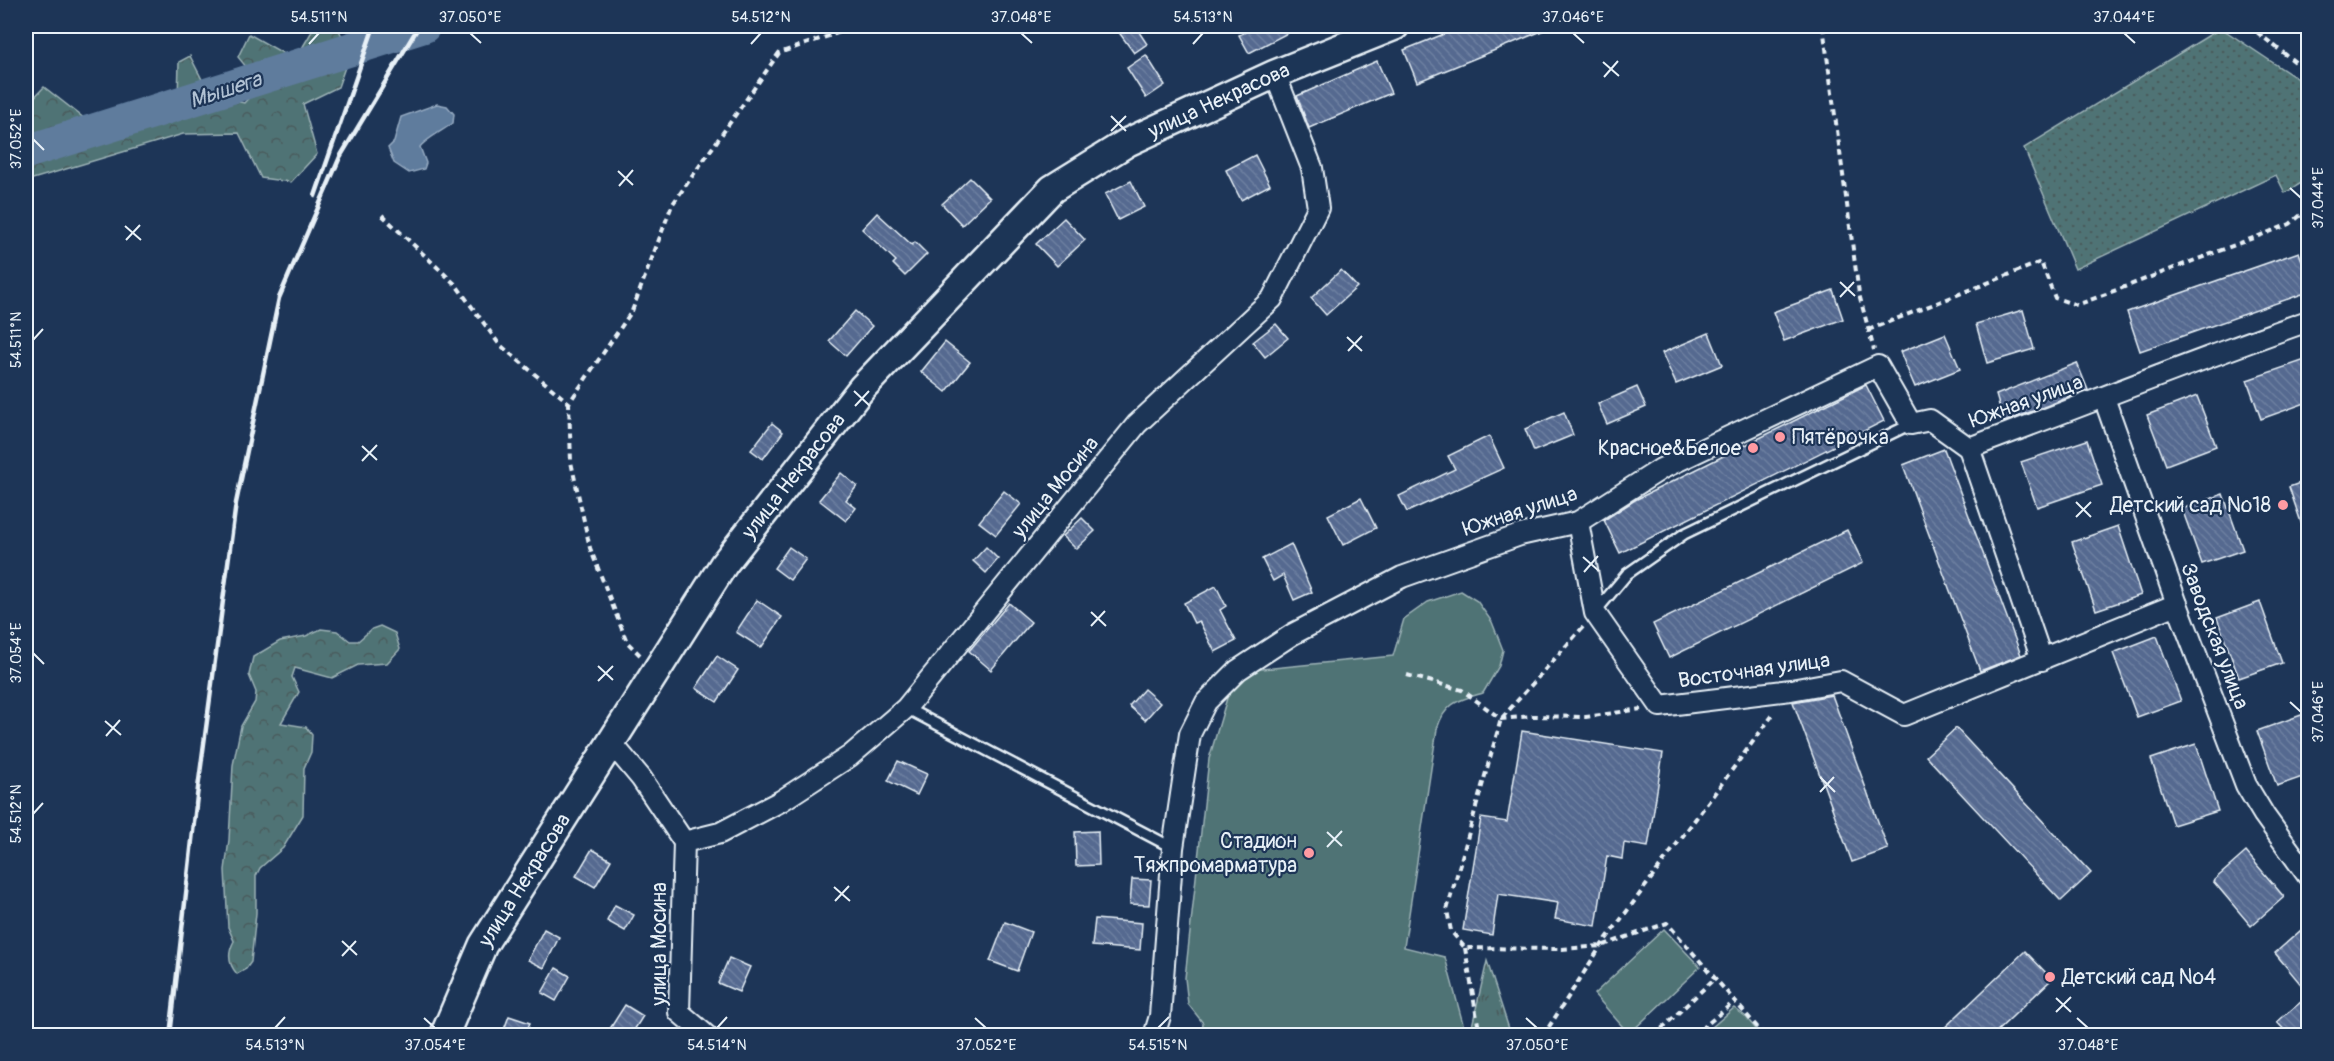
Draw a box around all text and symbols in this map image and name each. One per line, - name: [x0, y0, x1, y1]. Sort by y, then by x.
- text: 54.511°N: [291, 8, 347, 27]
- text: 37.050°E: [439, 8, 501, 27]
- text: 54.512°N: [731, 8, 791, 27]
- text: 37.048°E: [991, 8, 1051, 27]
- text: 54.513°N: [1173, 8, 1233, 27]
- text: 37.046°E: [1542, 8, 1604, 27]
- text: 37.044°E: [2093, 8, 2155, 27]
- street label: улица Некрасова: [1143, 57, 1294, 145]
- water label: Мышега: [186, 65, 267, 115]
- text: 37.052°E: [7, 108, 26, 169]
- text: 37.044°E: [2309, 167, 2328, 229]
- text: 54.511°N: [7, 312, 26, 368]
- street label: Южная улица: [1966, 369, 2086, 434]
- street label: улица Некрасова: [735, 407, 851, 545]
- place label: Пятёрочка: [1792, 424, 1889, 451]
- marker: Пятёрочка: [1773, 430, 1787, 444]
- street label: улица Мосина: [1005, 431, 1105, 545]
- place label: Красное&Белое: [1598, 435, 1742, 462]
- marker: Красное&Белое: [1746, 441, 1760, 455]
- street label: Южная улица: [1460, 480, 1581, 543]
- place label: Детский сад №18: [2109, 492, 2271, 519]
- marker: Детский сад №18: [2276, 498, 2290, 512]
- street label: Заводская улица: [2174, 559, 2255, 713]
- text: 37.054°E: [7, 622, 26, 684]
- street label: Восточная улица: [1677, 646, 1832, 694]
- text: 37.046°E: [2309, 681, 2328, 743]
- text: 54.512°N: [7, 784, 26, 844]
- street label: улица Некрасова: [472, 808, 577, 953]
- place label: Стадион Тяжпромарматура: [1134, 828, 1297, 879]
- marker: Стадион Тяжпромарматура: [1302, 846, 1316, 860]
- street label: улица Мосина: [646, 882, 673, 1007]
- place label: Детский сад №4: [2061, 964, 2216, 991]
- marker: Детский сад №4: [2043, 970, 2057, 984]
- text: 54.513°N: [245, 1036, 305, 1055]
- text: 37.054°E: [404, 1036, 466, 1055]
- text: 54.514°N: [687, 1036, 747, 1055]
- text: 37.052°E: [956, 1036, 1017, 1055]
- text: 54.515°N: [1129, 1036, 1187, 1055]
- text: 37.050°E: [1506, 1036, 1568, 1055]
- text: 37.048°E: [2058, 1036, 2118, 1055]

